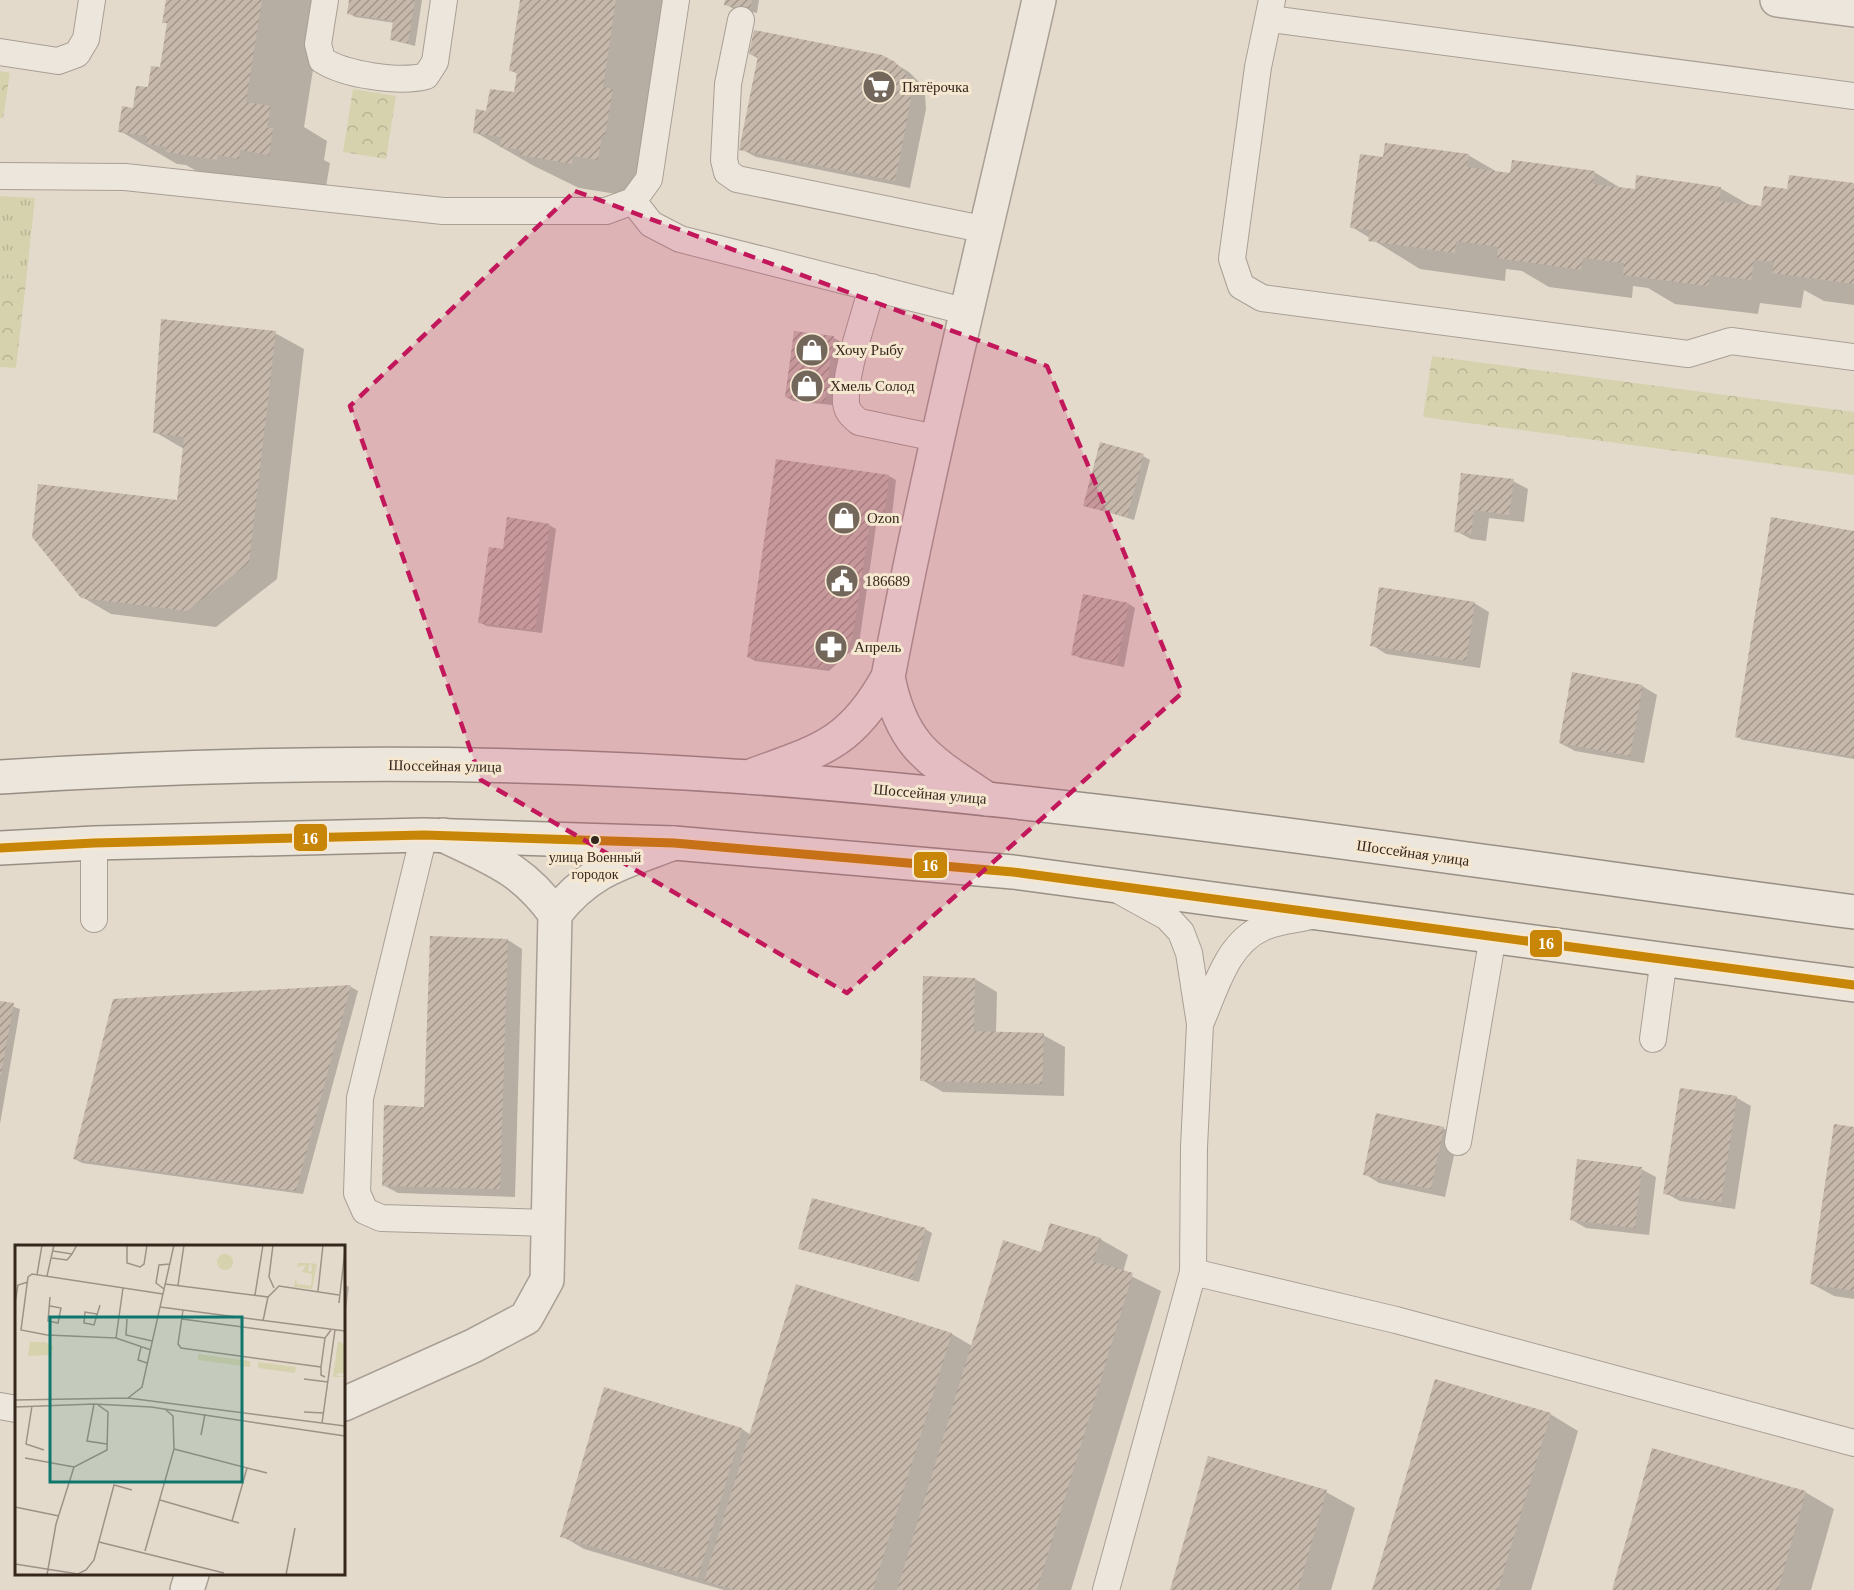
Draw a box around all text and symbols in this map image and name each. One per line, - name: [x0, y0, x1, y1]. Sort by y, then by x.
- supermarket icon: Пятёрочка: [861, 69, 897, 105]
- place label: Пятёрочка: [902, 79, 969, 95]
- shop icon: Хочу Рыбу: [794, 332, 830, 368]
- place label: Хочу Рыбу: [835, 342, 904, 358]
- shop icon: Хмель Солод: [789, 368, 825, 404]
- place label: Хмель Солод: [830, 378, 915, 394]
- shop icon: Ozon: [826, 500, 862, 536]
- place label: Ozon: [867, 510, 900, 526]
- public building icon: 186689: [824, 563, 860, 599]
- place label: 186689: [865, 573, 910, 589]
- pharmacy icon: Апрель: [813, 629, 849, 665]
- place label: Апрель: [854, 639, 902, 655]
- street label: Шоссейная улица: [388, 757, 502, 775]
- street label: Шоссейная улица: [873, 781, 988, 807]
- line badge: 16: [293, 823, 328, 852]
- text: 16: [302, 830, 318, 847]
- marker: улица Военный городок: [589, 834, 601, 846]
- street label: Шоссейная улица: [1356, 837, 1471, 869]
- place label: улица Военный городок: [549, 850, 642, 882]
- line badge: 16: [913, 851, 948, 879]
- text: 16: [922, 857, 938, 874]
- line badge: 16: [1529, 929, 1563, 958]
- text: 16: [1538, 935, 1554, 952]
- inset map: [15, 1245, 345, 1575]

